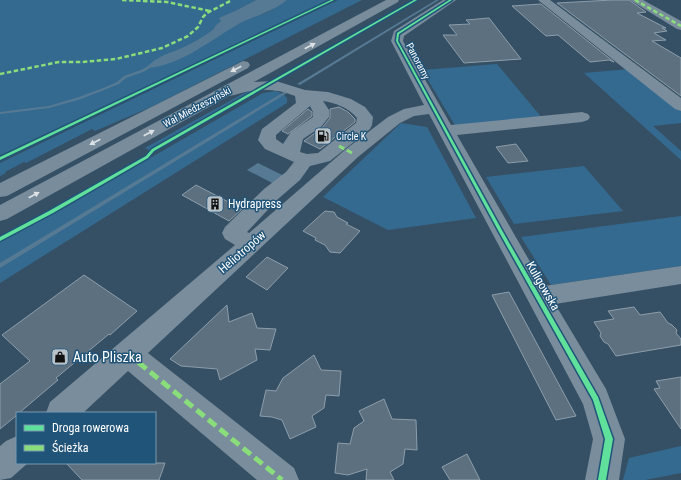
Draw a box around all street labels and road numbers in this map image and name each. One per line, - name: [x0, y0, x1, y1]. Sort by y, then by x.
- street label: Panoramy: [404, 41, 432, 81]
- street label: Wał Miedzeszyński: [161, 85, 233, 129]
- street label: Heliotropów: [216, 228, 268, 276]
- street label: Kuligowska: [523, 259, 563, 313]

